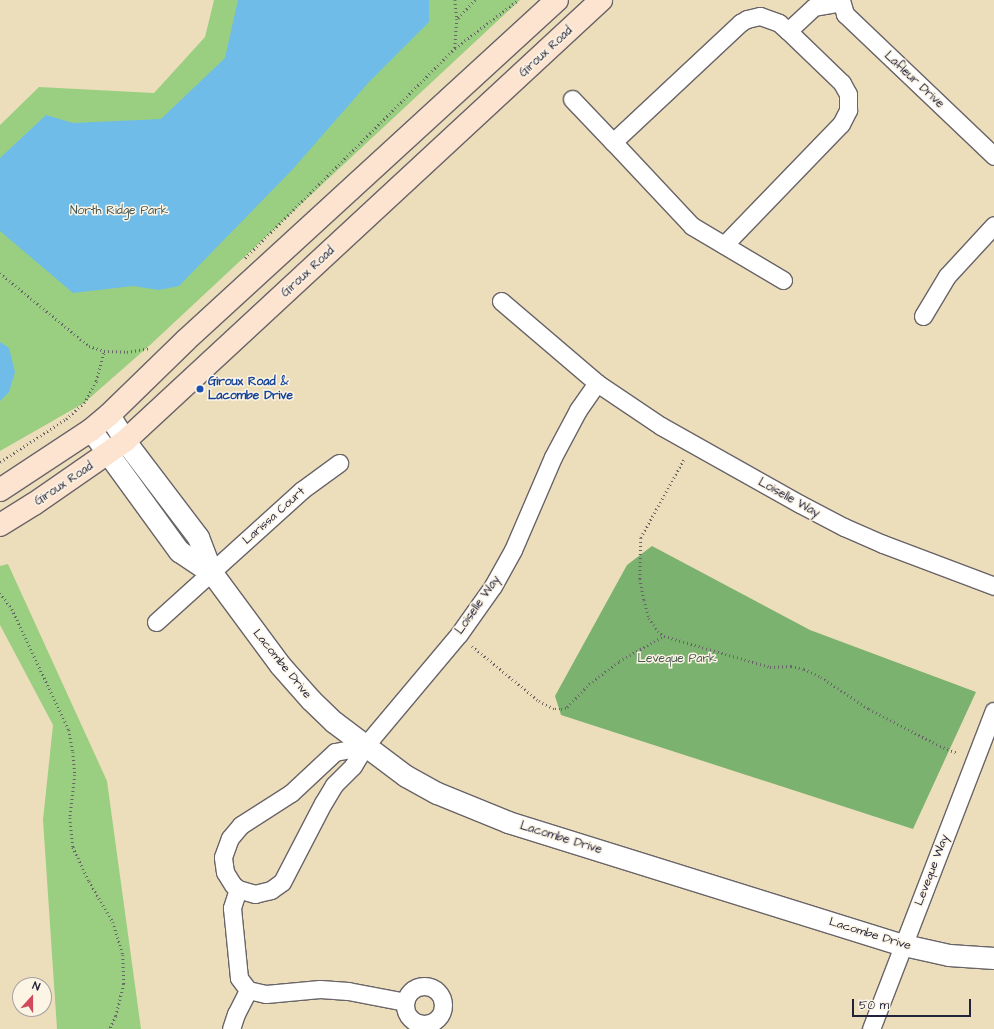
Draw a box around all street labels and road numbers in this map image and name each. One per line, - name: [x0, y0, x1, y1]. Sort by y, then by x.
- street label: Giroux Road: [516, 24, 576, 80]
- street label: Lafleur Drive: [881, 49, 947, 111]
- street label: Giroux Road: [278, 244, 338, 300]
- street label: Giroux Road: [32, 459, 96, 509]
- street label: Loiselle Way: [756, 475, 822, 521]
- street label: Larissa Court: [240, 484, 308, 548]
- street label: Loiselle Way: [452, 573, 504, 637]
- street label: Lacombe Drive: [250, 626, 314, 702]
- street label: Lacombe Drive: [518, 819, 604, 857]
- street label: Leveque Way: [912, 832, 952, 908]
- street label: Lacombe Drive: [827, 915, 913, 953]

